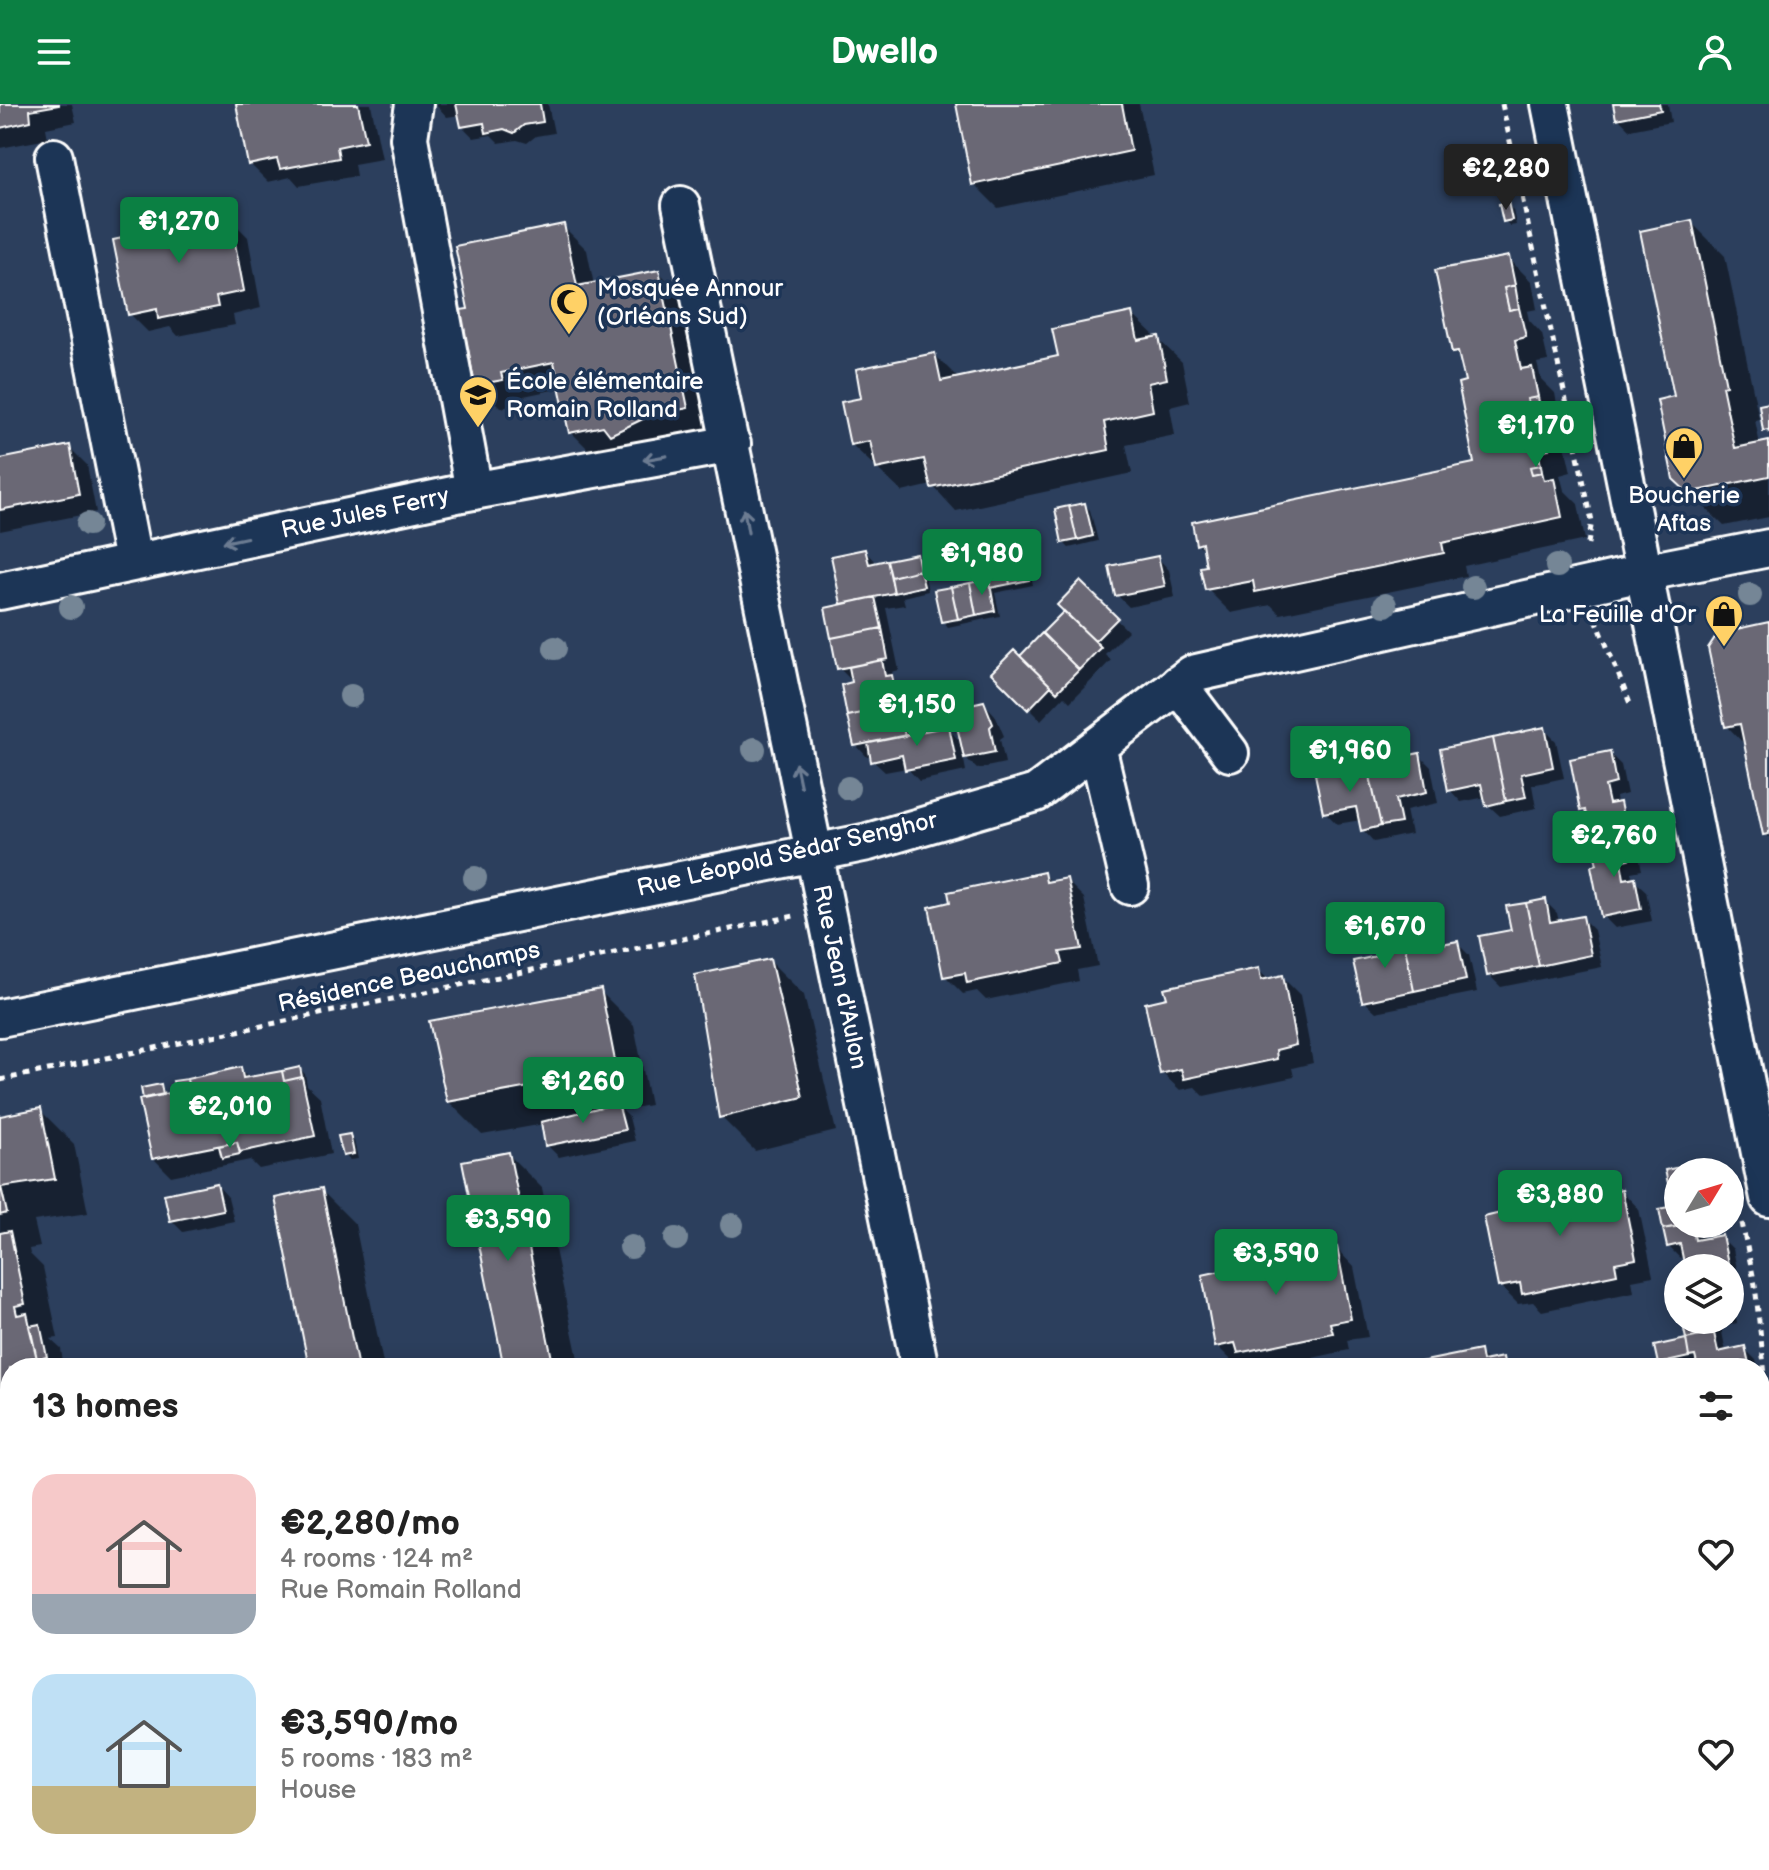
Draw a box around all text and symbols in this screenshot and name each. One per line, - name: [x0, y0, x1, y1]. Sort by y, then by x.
- icon: menu: [32, 30, 76, 74]
- icon: person: [1693, 30, 1737, 74]
- text: Dwello: [831, 31, 938, 74]
- pin: €2,280: [1441, 144, 1571, 212]
- text: €2,280: [1462, 154, 1550, 185]
- pin: €1,270: [114, 197, 244, 265]
- text: €1,270: [138, 207, 220, 238]
- place label: Mosquée Annour (Orléans Sud): [597, 274, 783, 331]
- mosque icon: Mosquée Annour (Orléans Sud): [548, 281, 590, 336]
- place label: École élémentaire Romain Rolland: [506, 366, 704, 424]
- school or university icon: École élémentaire Romain Rolland: [457, 374, 499, 429]
- pin: €1,170: [1471, 401, 1601, 469]
- text: €1,170: [1497, 411, 1575, 442]
- shop icon: Boucherie Aftas: [1663, 425, 1705, 480]
- one-way arrow: [643, 452, 669, 467]
- street label: Rue Jules Ferry: [279, 481, 452, 545]
- place label: Boucherie Aftas: [1628, 481, 1740, 538]
- one-way arrow: [737, 508, 752, 534]
- pin: €1,980: [917, 529, 1047, 597]
- one-way arrow: [223, 533, 249, 548]
- text: €1,980: [940, 539, 1024, 570]
- shop icon: La Feuille d'Or: [1703, 593, 1745, 648]
- place label: La Feuille d'Or: [1539, 600, 1696, 629]
- pin: €1,150: [852, 680, 982, 748]
- text: €1,150: [878, 690, 956, 721]
- pin: €1,960: [1285, 726, 1415, 794]
- text: €1,960: [1308, 736, 1392, 767]
- one-way arrow: [790, 763, 805, 788]
- street label: Rue Léopold Sédar Senghor: [634, 805, 940, 903]
- pin: €2,760: [1549, 811, 1679, 879]
- text: €2,760: [1570, 821, 1658, 852]
- street label: Rue Jean d'Aulon: [806, 882, 874, 1072]
- pin: €1,670: [1320, 902, 1450, 970]
- text: €1,670: [1344, 912, 1426, 943]
- street label: Résidence Beauchamps: [275, 935, 543, 1019]
- pin: €1,260: [518, 1057, 648, 1125]
- text: €1,260: [541, 1067, 625, 1098]
- pin: €2,010: [165, 1082, 295, 1150]
- text: €2,010: [188, 1092, 272, 1123]
- north arrow: [1664, 1158, 1744, 1238]
- map controls: [1664, 1158, 1744, 1334]
- pin: €3,880: [1495, 1170, 1625, 1238]
- text: €3,880: [1516, 1180, 1604, 1211]
- pin: €3,590: [443, 1195, 573, 1263]
- text: €3,590: [465, 1205, 552, 1236]
- pin: €3,590: [1211, 1229, 1341, 1297]
- text: €3,590: [1233, 1239, 1320, 1270]
- button: layers: [1664, 1254, 1744, 1334]
- icon: filters: [1694, 1384, 1738, 1428]
- text: 13 homes: [32, 1386, 179, 1427]
- text: €2,280/mo: [280, 1503, 460, 1544]
- icon: home: [96, 1506, 192, 1602]
- icon: heart: [1694, 1532, 1738, 1576]
- text: 4 rooms · 124 m²: [280, 1544, 473, 1575]
- text: Rue Romain Rolland: [280, 1575, 522, 1606]
- text: €3,590/mo: [280, 1703, 458, 1744]
- icon: home: [96, 1706, 192, 1802]
- icon: heart: [1694, 1732, 1738, 1776]
- text: 5 rooms · 183 m²: [280, 1744, 473, 1775]
- text: House: [280, 1775, 356, 1806]

